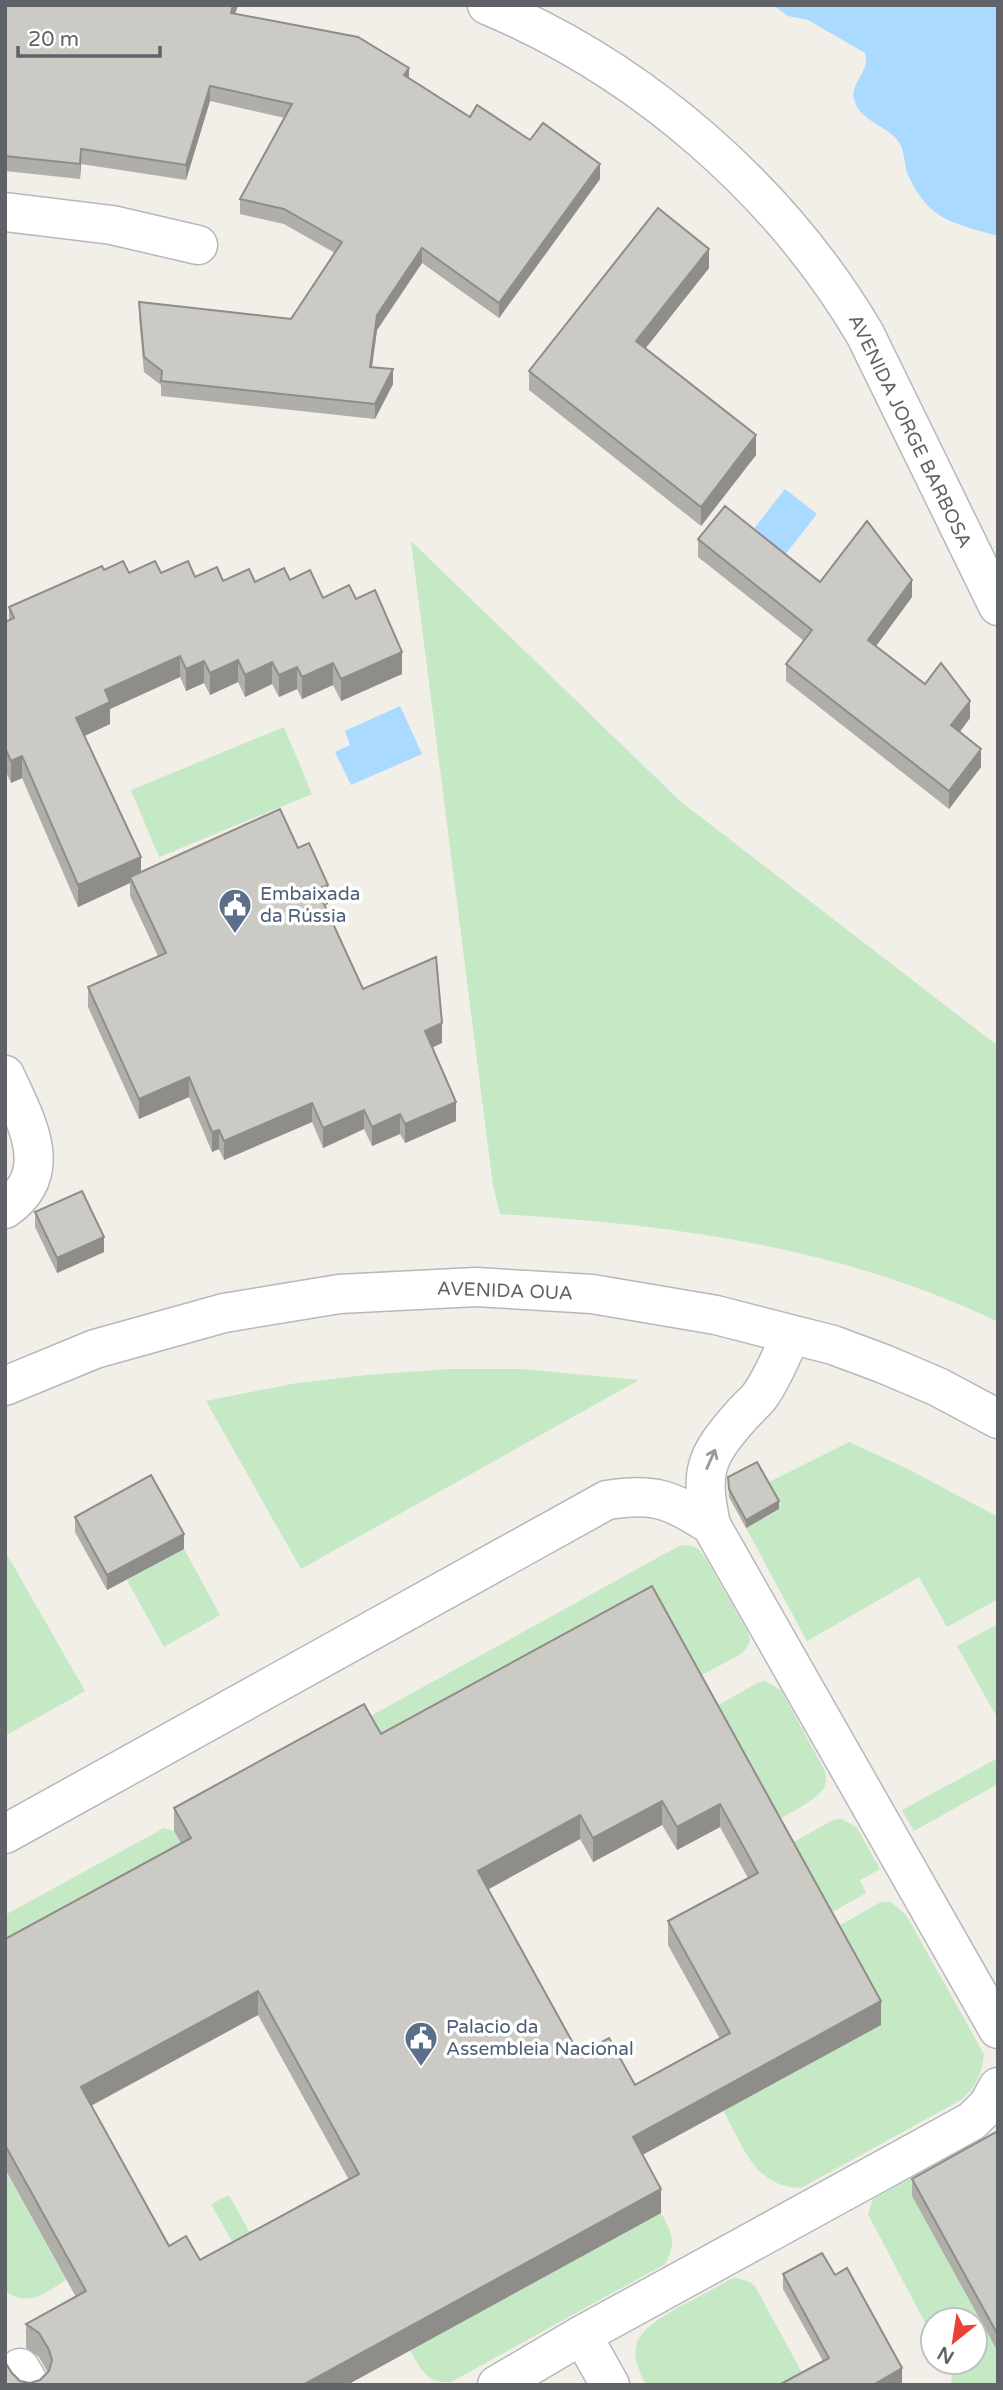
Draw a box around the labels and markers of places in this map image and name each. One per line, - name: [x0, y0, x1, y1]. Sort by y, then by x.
- place label: Embaixada da Rússia: [260, 883, 360, 927]
- public building icon: Embaixada da Rússia: [216, 886, 254, 935]
- place label: Palacio da Assembleia Nacional: [446, 2016, 634, 2060]
- public building icon: Palacio da Assembleia Nacional: [402, 2019, 440, 2068]

